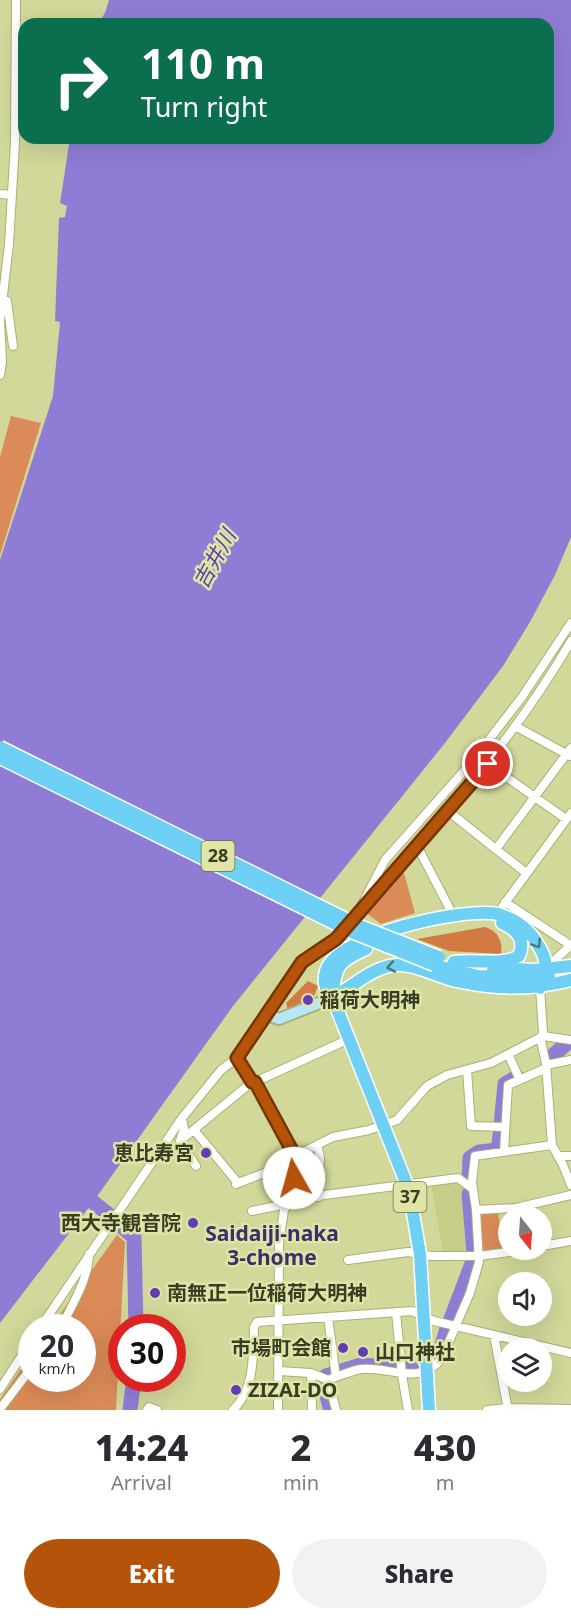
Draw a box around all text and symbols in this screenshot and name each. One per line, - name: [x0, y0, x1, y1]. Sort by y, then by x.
- text: 110 m: [141, 34, 265, 91]
- icon: right: [42, 42, 120, 120]
- text: Turn right: [141, 88, 267, 125]
- water label: 吉井川: [187, 522, 243, 593]
- pin: [462, 738, 513, 789]
- icon: arrive: [471, 747, 504, 780]
- road number: 28: [202, 841, 234, 871]
- one-way arrow: [530, 937, 541, 948]
- one-way arrow: [386, 960, 396, 973]
- place label: 稲荷大明神: [320, 986, 420, 1013]
- marker: 稲荷大明神: [301, 993, 315, 1007]
- place label: 恵比寿宮: [114, 1139, 194, 1166]
- marker: 恵比寿宮: [199, 1146, 213, 1160]
- position arrow: [262, 1146, 326, 1210]
- road number: 37: [394, 1182, 426, 1212]
- north arrow: [498, 1206, 552, 1260]
- map controls: [498, 1206, 552, 1392]
- place label: 西大寺観音院: [61, 1209, 181, 1236]
- marker: 西大寺観音院: [186, 1216, 200, 1230]
- district label: Saidaiji-naka 3-chome: [205, 1219, 339, 1271]
- button: sound: [498, 1272, 552, 1326]
- place label: 南無正一位稲荷大明神: [167, 1279, 367, 1306]
- marker: 南無正一位稲荷大明神: [148, 1286, 162, 1300]
- speed limit sign: 30: [108, 1314, 186, 1392]
- text: 20: [40, 1325, 74, 1366]
- place label: 市場町会館: [231, 1334, 331, 1361]
- place label: 山口神社: [375, 1338, 455, 1365]
- button: layers: [498, 1338, 552, 1392]
- marker: 市場町会館: [336, 1341, 350, 1355]
- marker: 山口神社: [356, 1345, 370, 1359]
- text: km/h: [39, 1358, 75, 1378]
- place label: ZIZAI‐DO: [248, 1376, 337, 1403]
- marker: ZIZAI‐DO: [229, 1383, 243, 1397]
- text: 14:24: [95, 1423, 188, 1472]
- text: 2: [291, 1423, 311, 1472]
- text: 430: [414, 1423, 476, 1472]
- text: Arrival: [111, 1469, 172, 1496]
- text: min: [283, 1469, 319, 1496]
- text: m: [436, 1469, 454, 1496]
- button: Exit: [24, 1539, 280, 1608]
- button: Share: [292, 1539, 547, 1608]

